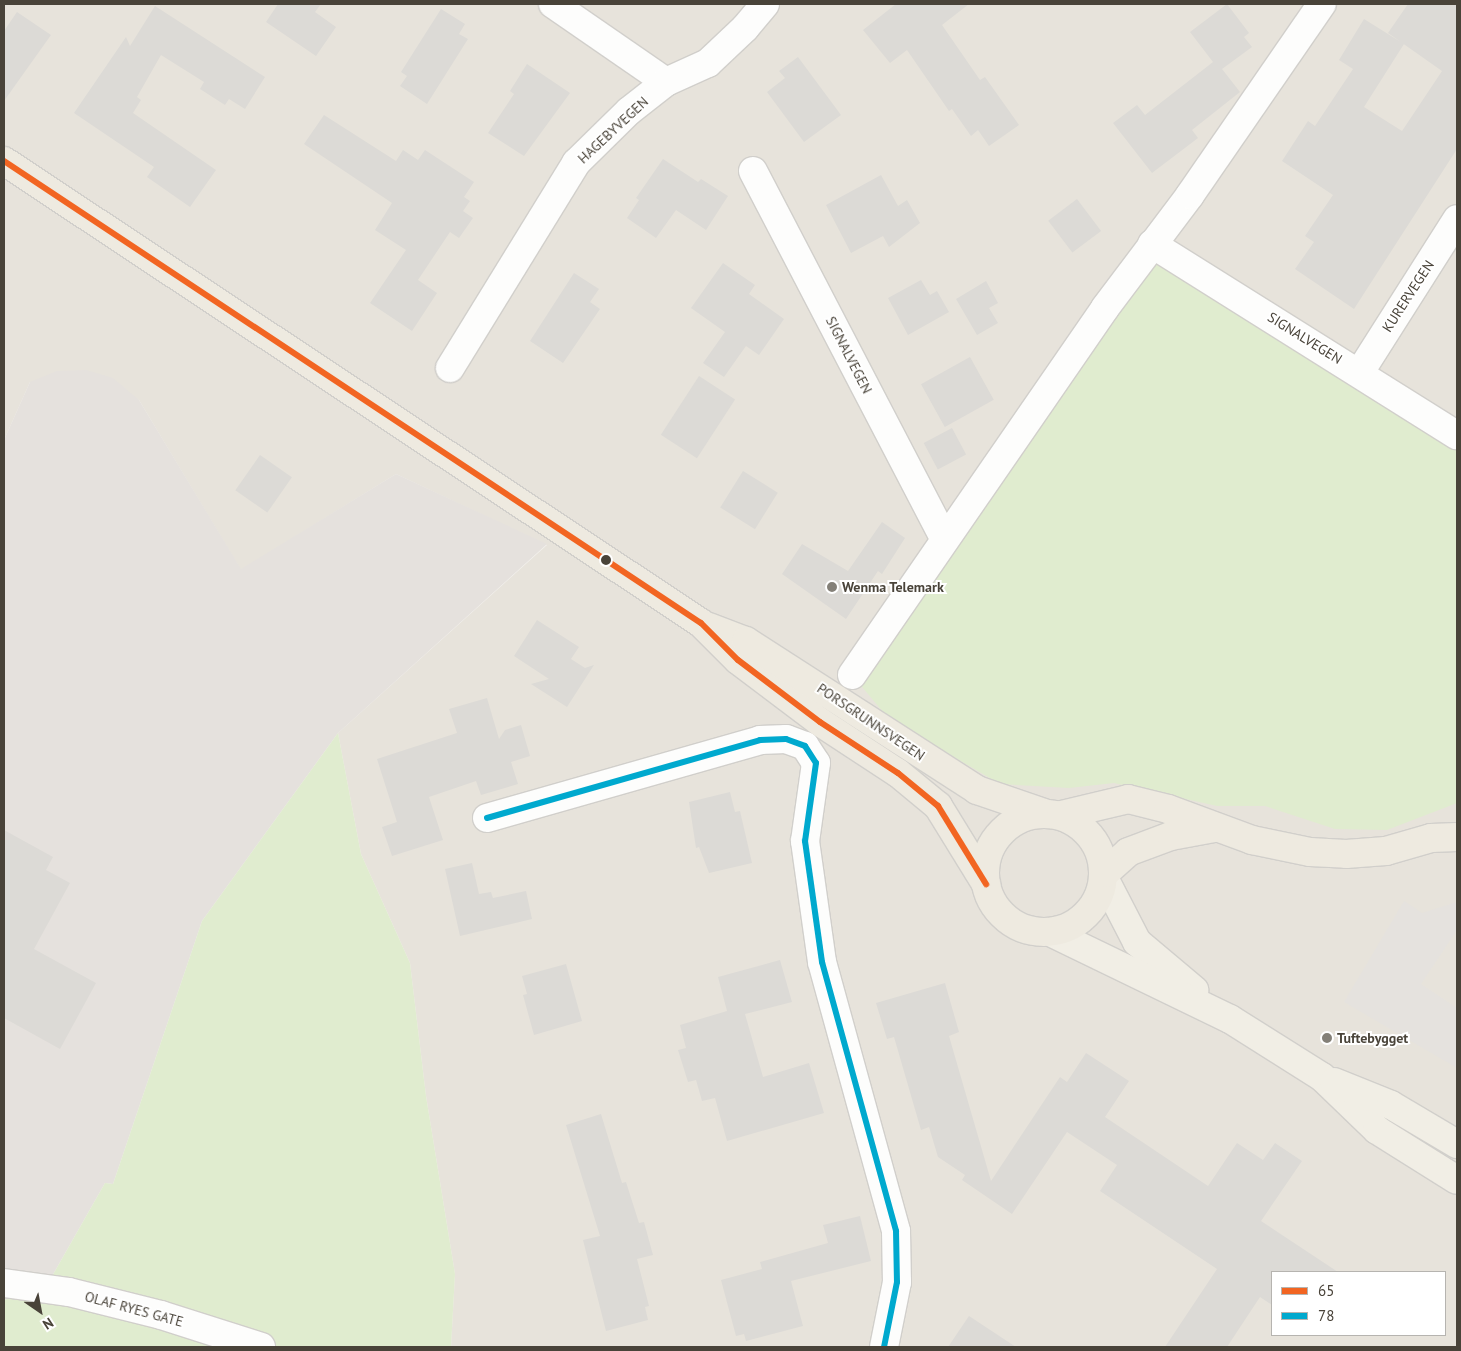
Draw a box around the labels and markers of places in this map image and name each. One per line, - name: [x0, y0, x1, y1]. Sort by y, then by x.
- unlabelled marker: [601, 555, 611, 565]
- place label: Wenma Telemark: [842, 579, 944, 595]
- marker: Wenma Telemark: [826, 581, 838, 593]
- place label: Tuftebygget: [1337, 1030, 1408, 1046]
- marker: Tuftebygget: [1321, 1032, 1333, 1044]

